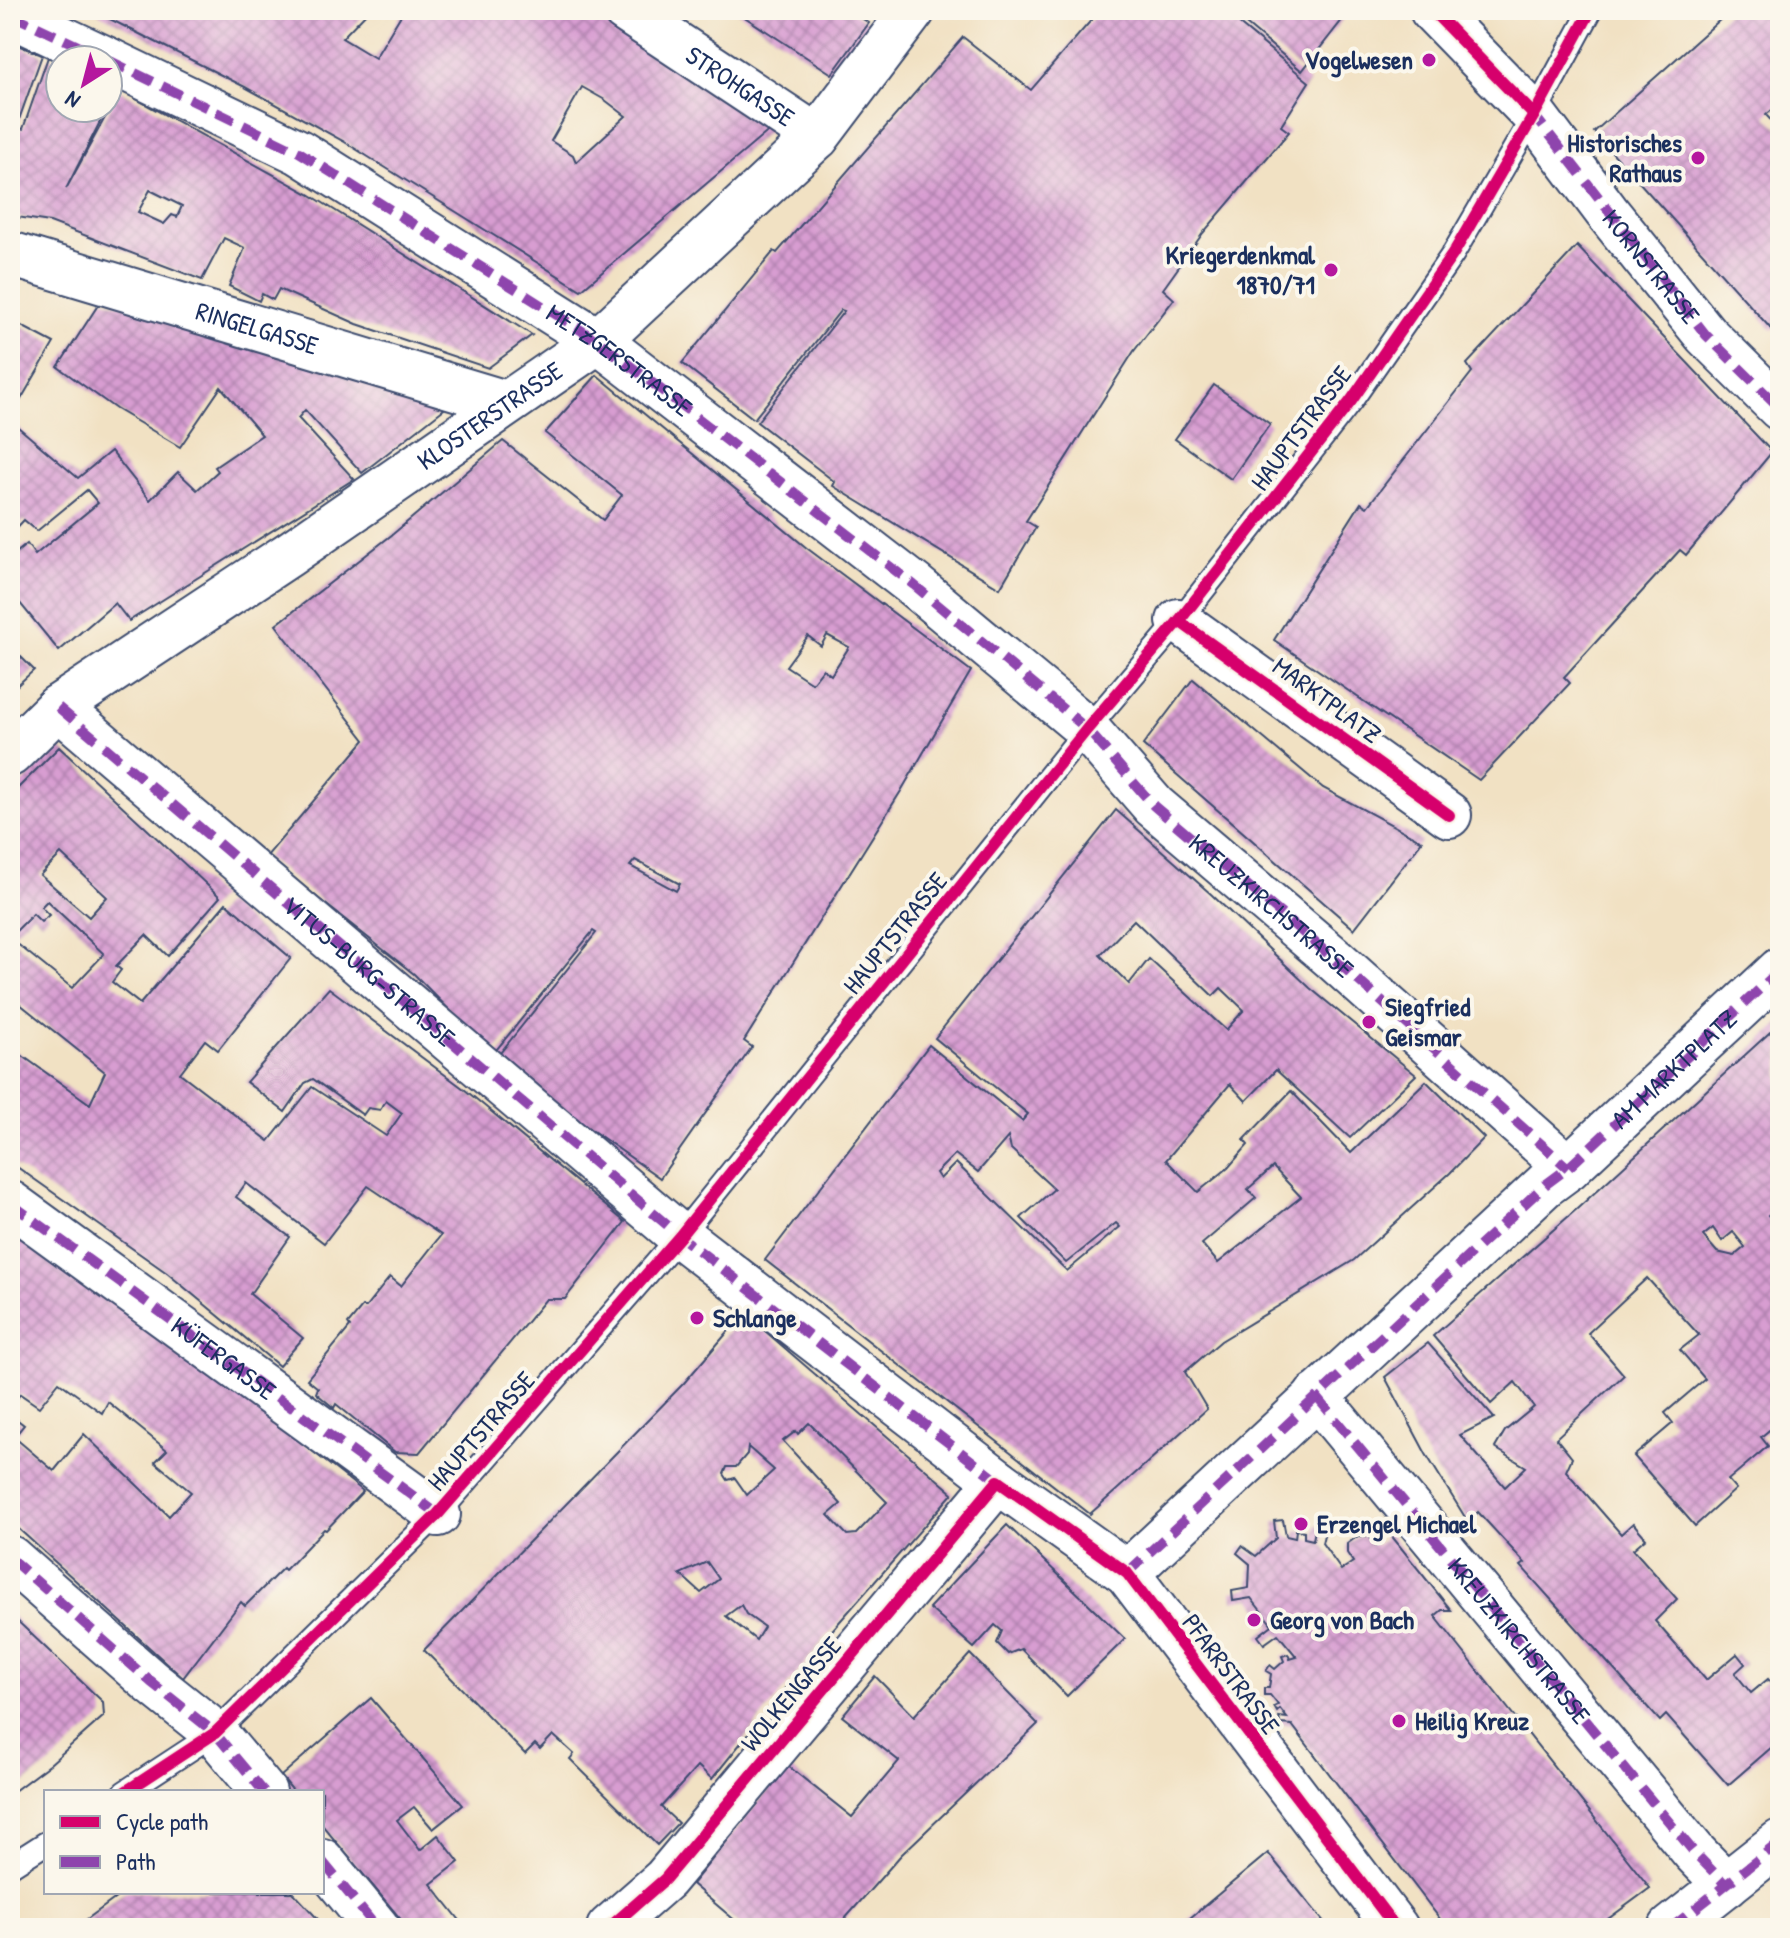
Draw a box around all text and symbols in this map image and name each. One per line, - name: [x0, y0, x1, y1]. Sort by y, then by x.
- street label: STROHGASSE: [679, 37, 802, 135]
- place label: Vogelwesen: [1305, 42, 1413, 78]
- north arrow: [44, 44, 124, 124]
- marker: Vogelwesen: [1420, 51, 1438, 69]
- text: N: [58, 84, 86, 116]
- place label: Historisches Rathaus: [1567, 125, 1682, 190]
- marker: Historisches Rathaus: [1689, 149, 1707, 167]
- street label: KORNSTRASSE: [1595, 202, 1709, 331]
- place label: Kriegerdenkmal 1870/71: [1165, 237, 1316, 302]
- marker: Kriegerdenkmal 1870/71: [1322, 261, 1340, 279]
- street label: RINGELGASSE: [192, 293, 323, 363]
- street label: METZGERSTRASSE: [540, 295, 700, 425]
- street label: KLOSTERSTRASSE: [410, 353, 569, 478]
- street label: HAUPTSTRASSE: [1242, 358, 1359, 497]
- street label: MARKTPLATZ: [1266, 648, 1389, 751]
- street label: KREUZKIRCHSTRASSE: [1182, 825, 1362, 986]
- street label: HAUPTSTRASSE: [835, 864, 955, 1001]
- street label: VITUS-BURG-STRASSE: [276, 888, 463, 1055]
- place label: Siegfried Geismar: [1385, 989, 1471, 1054]
- street label: AM MARKTPLATZ: [1603, 1001, 1744, 1136]
- marker: Siegfried Geismar: [1360, 1013, 1378, 1031]
- place label: Schlange: [713, 1300, 797, 1336]
- street label: KÜFERGASSE: [164, 1308, 284, 1408]
- marker: Schlange: [688, 1309, 706, 1327]
- street label: HAUPTSTRASSE: [419, 1363, 543, 1498]
- place label: Erzengel Michael: [1317, 1506, 1477, 1542]
- marker: Erzengel Michael: [1292, 1515, 1310, 1533]
- street label: KREUZKIRCHSTRASSE: [1440, 1550, 1599, 1732]
- place label: Georg von Bach: [1270, 1602, 1414, 1638]
- street label: PFARRSTRASSE: [1175, 1606, 1289, 1742]
- marker: Georg von Bach: [1245, 1611, 1263, 1629]
- street label: WOLKENGASSE: [732, 1629, 849, 1758]
- place label: Heilig Kreuz: [1415, 1703, 1529, 1739]
- marker: Heilig Kreuz: [1390, 1712, 1408, 1730]
- legend: [44, 1790, 324, 1894]
- text: Cycle path: [116, 1805, 208, 1837]
- text: Path: [116, 1845, 155, 1877]

